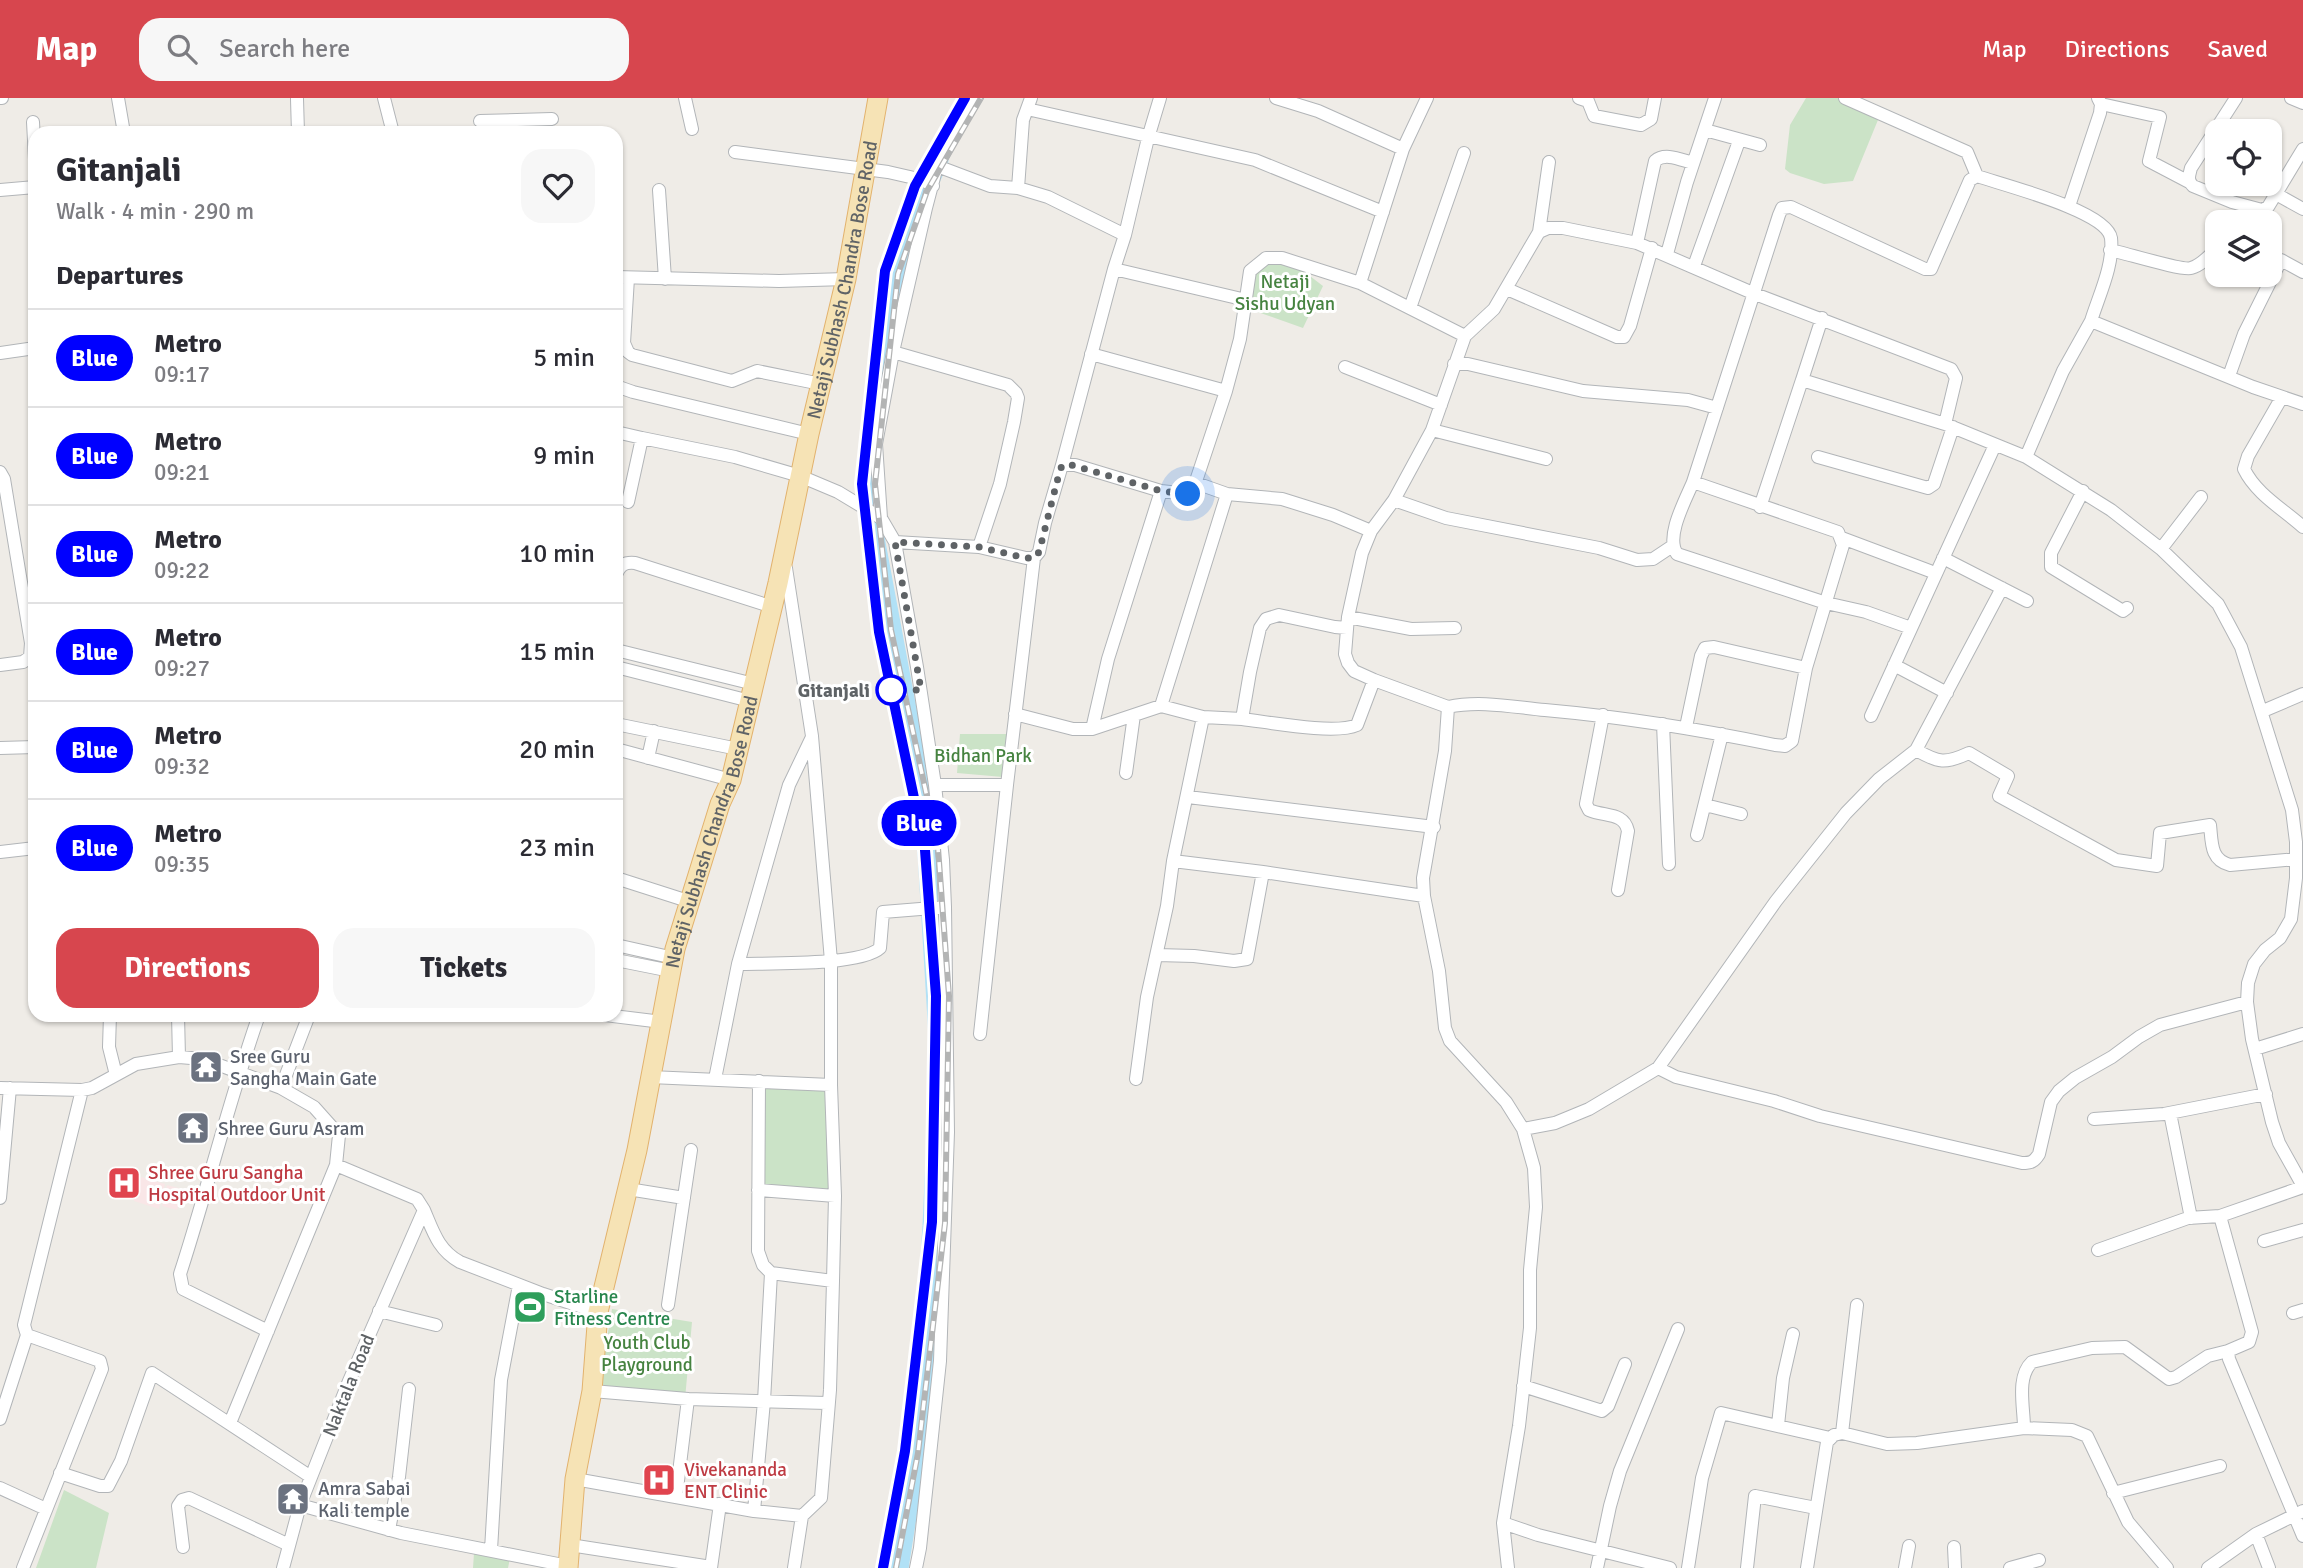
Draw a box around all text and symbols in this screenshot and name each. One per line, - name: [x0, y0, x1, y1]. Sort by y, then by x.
- search box: [139, 18, 629, 81]
- text: Map: [35, 29, 97, 70]
- icon: search: [163, 30, 201, 68]
- text: Search here: [219, 33, 350, 65]
- text: Map: [1982, 34, 2027, 64]
- text: Directions: [2065, 34, 2170, 64]
- text: Saved: [2208, 34, 2268, 64]
- map controls: [2205, 119, 2282, 287]
- button: locate: [2205, 119, 2282, 196]
- street label: Netaji Subhash Chandra Bose Road: [802, 139, 883, 422]
- button: heart: [521, 149, 595, 223]
- text: Gitanjali: [56, 150, 181, 191]
- text: Walk · 4 min · 290 m: [56, 197, 254, 226]
- button: layers: [2205, 210, 2282, 287]
- text: Departures: [56, 260, 183, 292]
- park label: Netaji Sishu Udyan: [1235, 270, 1335, 316]
- text: Metro: [154, 328, 222, 360]
- text: 5 min: [533, 342, 595, 374]
- text: Blue: [71, 343, 118, 373]
- text: 09:17: [154, 360, 210, 389]
- text: Metro: [154, 426, 222, 458]
- text: 9 min: [533, 440, 595, 472]
- text: Blue: [71, 441, 118, 471]
- text: 09:21: [154, 458, 210, 487]
- your location: [1170, 476, 1205, 511]
- text: Metro: [154, 524, 222, 556]
- text: 10 min: [519, 538, 595, 570]
- text: Blue: [71, 539, 118, 569]
- text: 09:22: [154, 556, 210, 585]
- text: Metro: [154, 622, 222, 654]
- text: 15 min: [519, 636, 595, 668]
- text: Blue: [71, 637, 118, 667]
- text: 09:27: [154, 654, 210, 683]
- marker: Gitanjali: [876, 675, 906, 705]
- place label: Gitanjali: [798, 679, 870, 703]
- street label: Netaji Subhash Chandra Bose Road: [661, 693, 764, 970]
- text: Metro: [154, 720, 222, 752]
- text: 20 min: [519, 734, 595, 766]
- text: Blue: [71, 735, 118, 765]
- park label: Bidhan Park: [934, 744, 1032, 768]
- text: 09:32: [154, 752, 210, 781]
- line badge: Blue: [870, 800, 968, 846]
- text: Blue: [896, 808, 942, 838]
- text: Metro: [154, 818, 222, 850]
- text: 23 min: [519, 832, 595, 864]
- text: Blue: [71, 833, 118, 863]
- text: 09:35: [154, 850, 210, 879]
- button: Directions: [56, 928, 319, 1008]
- button: Tickets: [333, 928, 595, 1008]
- place label: Sree Guru Sangha Main Gate: [230, 1045, 377, 1091]
- temple icon: Sree Guru Sangha Main Gate: [187, 1048, 225, 1086]
- temple icon: Shree Guru Asram: [174, 1109, 212, 1147]
- place label: Shree Guru Asram: [218, 1117, 364, 1141]
- place label: Shree Guru Sangha Hospital Outdoor Unit: [148, 1161, 326, 1207]
- hospital icon: Shree Guru Sangha Hospital Outdoor Unit: [105, 1164, 143, 1202]
- place label: Starline Fitness Centre: [554, 1285, 670, 1331]
- sports icon: Starline Fitness Centre: [511, 1288, 549, 1326]
- street label: Naktala Road: [317, 1331, 380, 1440]
- park label: Youth Club Playground: [601, 1331, 693, 1377]
- place label: Vivekananda ENT Clinic: [684, 1458, 787, 1504]
- hospital icon: Vivekananda ENT Clinic: [640, 1461, 678, 1499]
- place label: Amra Sabai Kali temple: [318, 1477, 410, 1523]
- temple icon: Amra Sabai Kali temple: [274, 1480, 312, 1518]

